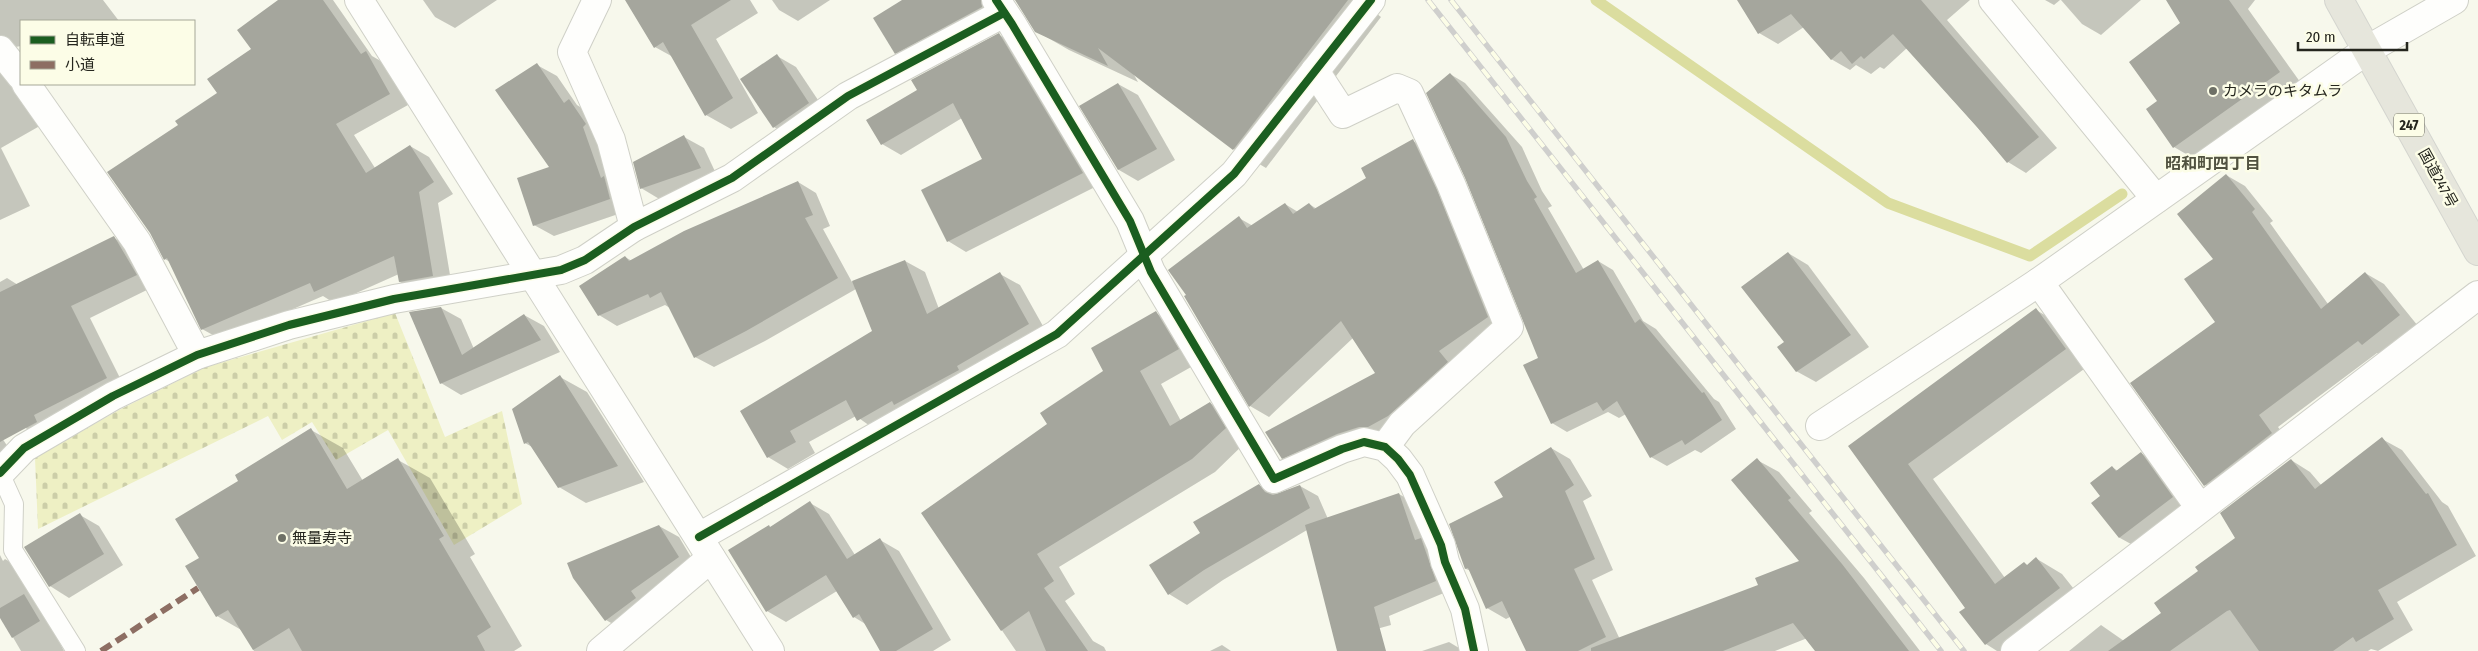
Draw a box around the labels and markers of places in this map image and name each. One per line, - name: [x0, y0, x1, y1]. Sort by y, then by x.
- place label: カメラのキタムラ: [2223, 82, 2342, 100]
- marker: カメラのキタムラ: [2207, 85, 2219, 97]
- place label: 無量寿寺: [292, 529, 352, 547]
- marker: 無量寿寺: [276, 532, 288, 544]

